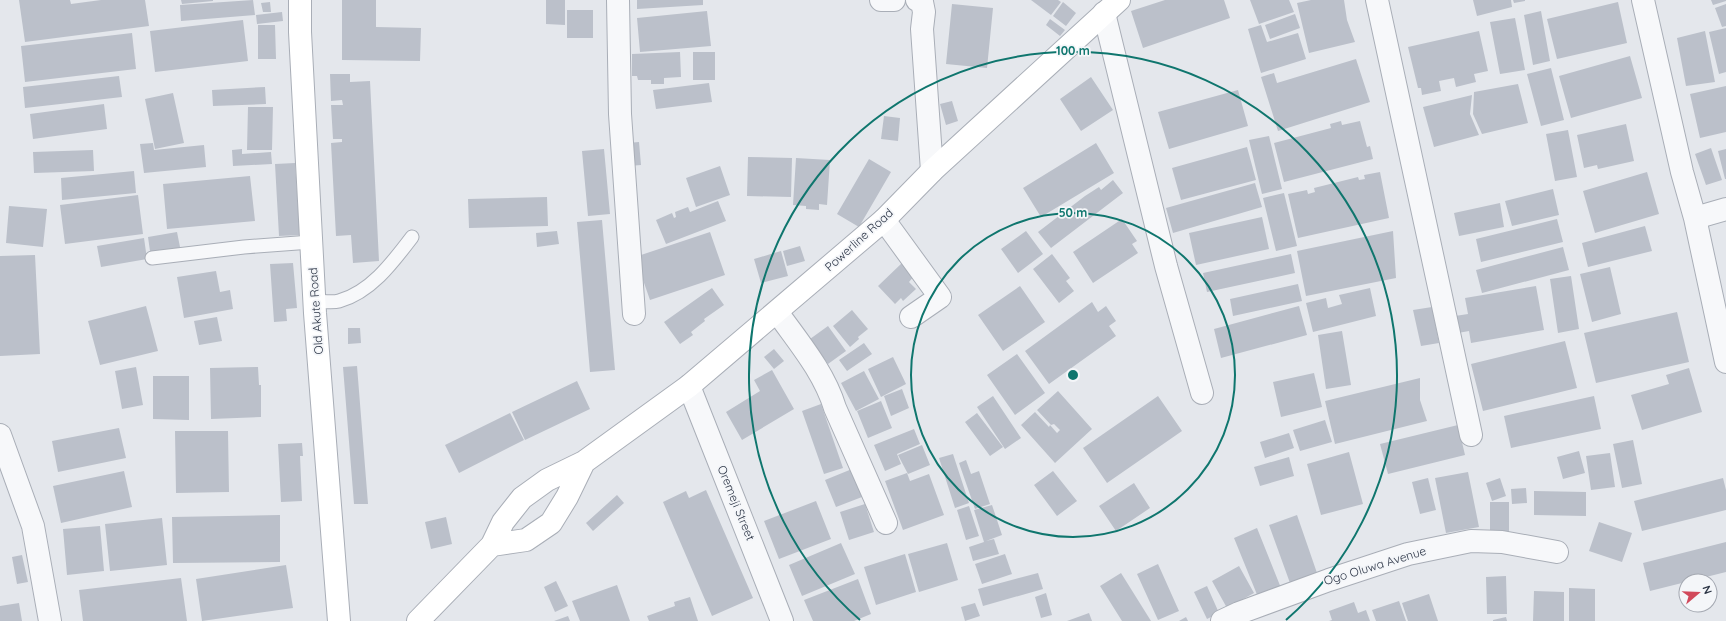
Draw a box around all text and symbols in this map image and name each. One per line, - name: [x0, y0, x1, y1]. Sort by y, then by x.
- text: 100 m: [1056, 43, 1090, 58]
- street label: Powerline Road: [821, 205, 896, 274]
- text: 50 m: [1059, 205, 1087, 220]
- street label: Old Akute Road: [305, 267, 326, 355]
- centre of rings: [1066, 368, 1080, 382]
- street label: Oremeji Street: [715, 463, 758, 543]
- street label: Ogo Oluwa Avenue: [1322, 543, 1428, 588]
- north arrow: [1678, 573, 1718, 613]
- text: N: [1700, 584, 1715, 596]

